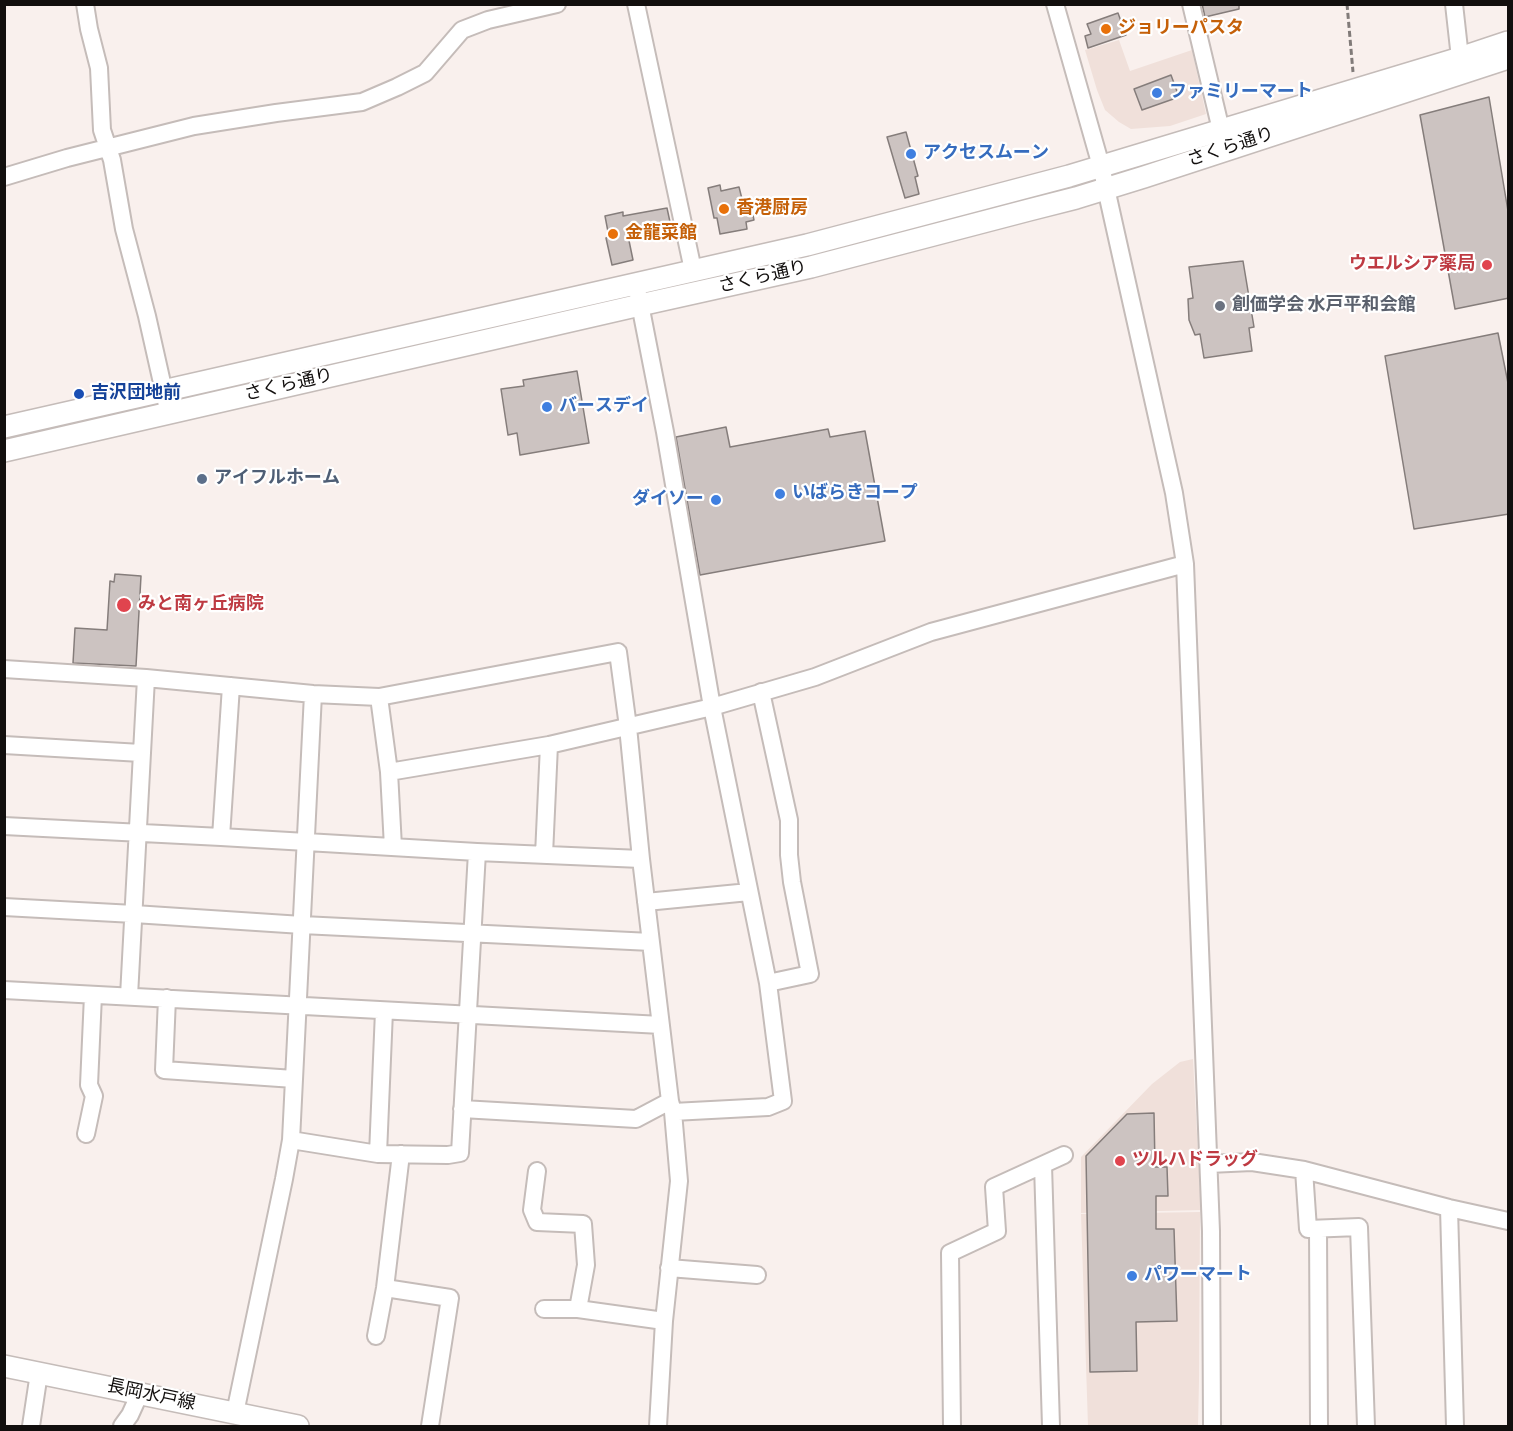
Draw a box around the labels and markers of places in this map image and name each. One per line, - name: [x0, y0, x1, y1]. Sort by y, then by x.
- place label: ジョリーパスタ: [1118, 18, 1244, 40]
- marker: ジョリーパスタ: [1099, 22, 1113, 36]
- place label: ファミリーマート: [1169, 82, 1313, 104]
- marker: ファミリーマート: [1150, 86, 1164, 100]
- place label: アクセスムーン: [923, 143, 1049, 165]
- marker: アクセスムーン: [904, 147, 918, 161]
- place label: 香港厨房: [736, 198, 808, 220]
- marker: 香港厨房: [717, 202, 731, 216]
- place label: 金龍菜館: [625, 223, 697, 245]
- marker: 金龍菜館: [606, 227, 620, 241]
- place label: ウエルシア薬局: [1349, 254, 1475, 276]
- marker: ウエルシア薬局: [1480, 258, 1494, 272]
- place label: 創価学会 水戸平和会館: [1232, 295, 1416, 317]
- marker: 創価学会 水戸平和会館: [1213, 299, 1227, 313]
- place label: 吉沢団地前: [91, 383, 181, 405]
- marker: 吉沢団地前: [72, 387, 86, 401]
- place label: バースデイ: [559, 396, 649, 418]
- marker: バースデイ: [540, 400, 554, 414]
- place label: アイフルホーム: [214, 468, 340, 490]
- marker: アイフルホーム: [195, 472, 209, 486]
- place label: いばらきコープ: [792, 483, 918, 505]
- marker: いばらきコープ: [773, 487, 787, 501]
- place label: ダイソー: [632, 489, 704, 511]
- marker: ダイソー: [709, 493, 723, 507]
- place label: みと南ヶ丘病院: [138, 594, 264, 616]
- marker: みと南ヶ丘病院: [115, 596, 133, 614]
- place label: ツルハドラッグ: [1132, 1150, 1258, 1172]
- marker: ツルハドラッグ: [1113, 1154, 1127, 1168]
- place label: パワーマート: [1144, 1265, 1252, 1287]
- marker: パワーマート: [1125, 1269, 1139, 1283]

